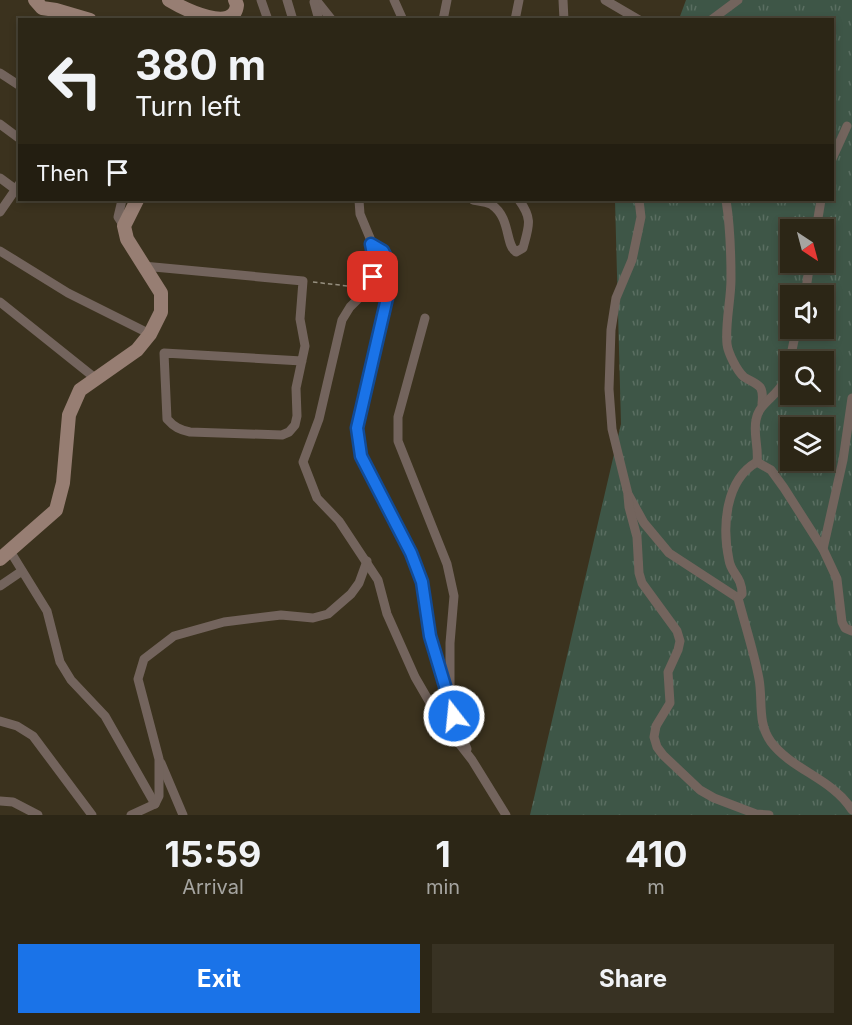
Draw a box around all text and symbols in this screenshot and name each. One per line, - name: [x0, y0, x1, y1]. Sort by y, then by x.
- text: 380 m: [135, 39, 266, 90]
- icon: left: [36, 42, 114, 120]
- text: Turn left: [135, 90, 241, 123]
- icon: arrive: [101, 156, 134, 189]
- text: Then: [36, 160, 89, 186]
- north arrow: [780, 219, 834, 273]
- map controls: [780, 219, 834, 471]
- pin: [347, 251, 398, 302]
- icon: arrive: [356, 260, 389, 293]
- button: sound: [780, 285, 834, 339]
- button: search: [780, 351, 834, 405]
- button: layers: [780, 417, 834, 471]
- position arrow: [422, 684, 486, 748]
- text: 15:59: [165, 832, 261, 876]
- text: 1: [435, 832, 451, 876]
- text: 410: [625, 832, 687, 876]
- text: Arrival: [182, 875, 244, 899]
- text: min: [426, 875, 460, 899]
- text: m: [647, 875, 665, 899]
- button: Exit: [18, 944, 420, 1013]
- button: Share: [432, 944, 834, 1013]

